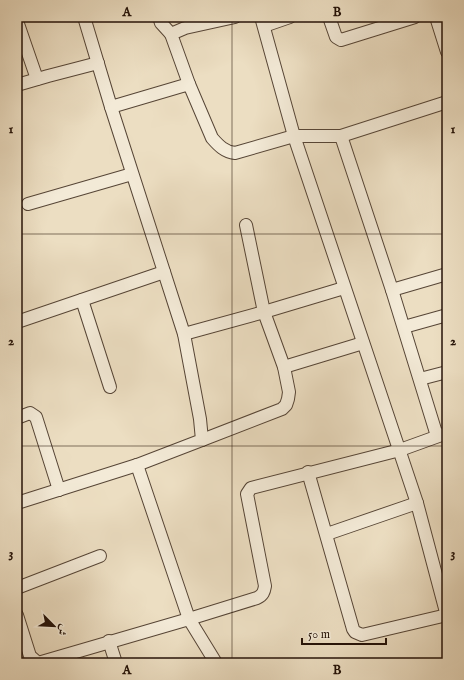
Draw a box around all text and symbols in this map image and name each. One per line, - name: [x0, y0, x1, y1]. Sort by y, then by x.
- text: A: [122, 4, 133, 21]
- text: B: [333, 4, 342, 21]
- text: 1: [9, 121, 14, 138]
- text: 1: [451, 121, 456, 138]
- text: 2: [8, 333, 14, 350]
- text: 2: [450, 333, 456, 350]
- text: 3: [9, 545, 14, 562]
- text: 3: [451, 545, 456, 562]
- north arrow: [34, 606, 74, 646]
- scale bar: [302, 620, 386, 646]
- text: ش: [54, 622, 71, 638]
- text: 50 m: [308, 627, 330, 642]
- text: A: [122, 662, 133, 679]
- text: B: [333, 662, 342, 679]

